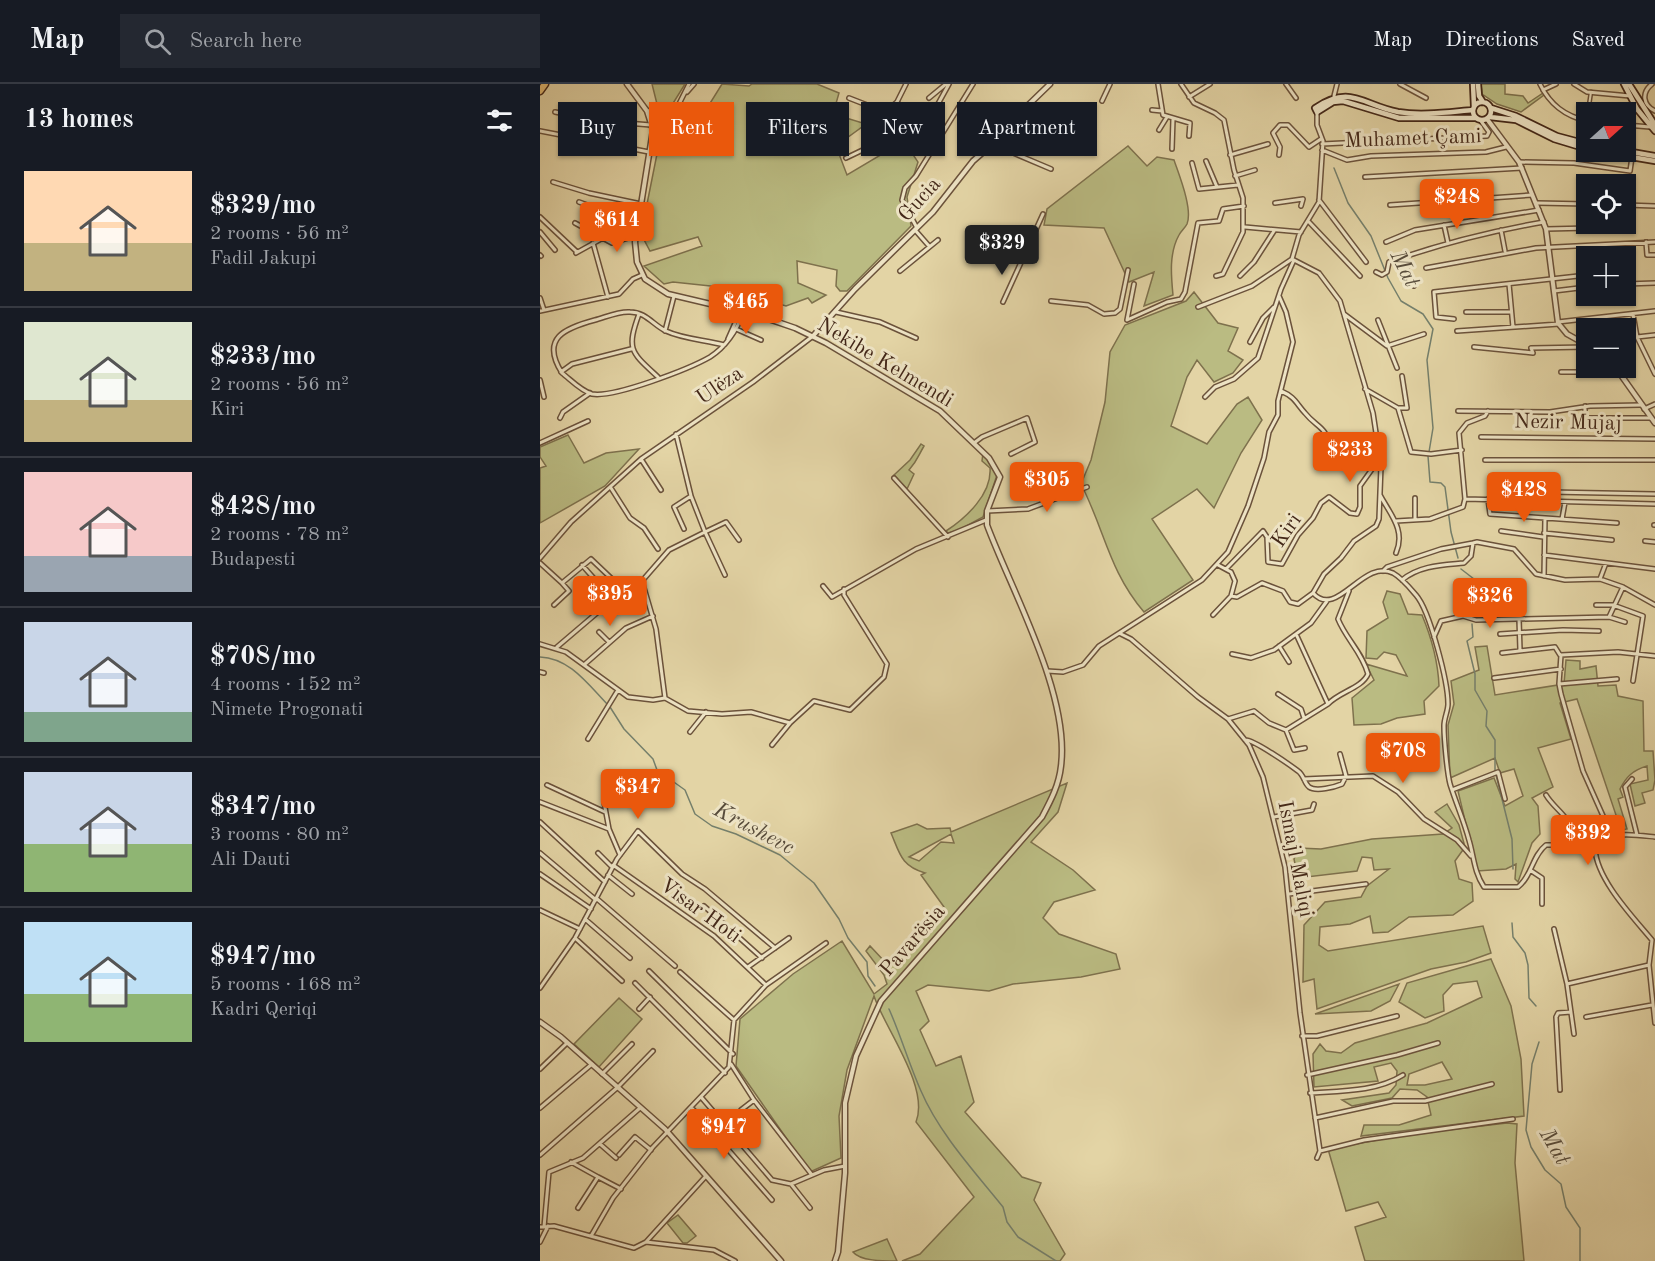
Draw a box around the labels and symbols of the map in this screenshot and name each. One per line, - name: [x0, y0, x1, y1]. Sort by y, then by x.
- north arrow: [1576, 102, 1636, 162]
- street label: Muhamet Çami: [1344, 126, 1482, 152]
- street label: Gucia: [895, 174, 945, 226]
- pin: $248: [1421, 179, 1493, 230]
- pin: $614: [581, 202, 653, 253]
- pin: $329: [966, 225, 1038, 276]
- water label: Mat: [1385, 246, 1423, 292]
- pin: $465: [710, 284, 782, 335]
- street label: Nekibe Kelmendi: [813, 314, 957, 412]
- street label: Ulëza: [693, 363, 747, 409]
- street label: Nezir Mujaj: [1514, 412, 1622, 434]
- pin: $233: [1314, 432, 1386, 483]
- pin: $305: [1011, 462, 1083, 513]
- pin: $428: [1488, 472, 1560, 523]
- street label: Kiri: [1268, 510, 1306, 552]
- pin: $395: [574, 576, 646, 627]
- pin: $326: [1454, 578, 1526, 629]
- pin: $708: [1367, 733, 1439, 784]
- pin: $347: [602, 769, 674, 820]
- water label: Krushevc: [709, 798, 798, 859]
- street label: Ismajl Maliqi: [1273, 799, 1317, 919]
- pin: $392: [1552, 815, 1624, 866]
- street label: Visar Hoti: [655, 875, 745, 947]
- street label: Pavarësia: [876, 901, 950, 981]
- pin: $947: [688, 1109, 760, 1160]
- water label: Mat: [1534, 1124, 1574, 1170]

